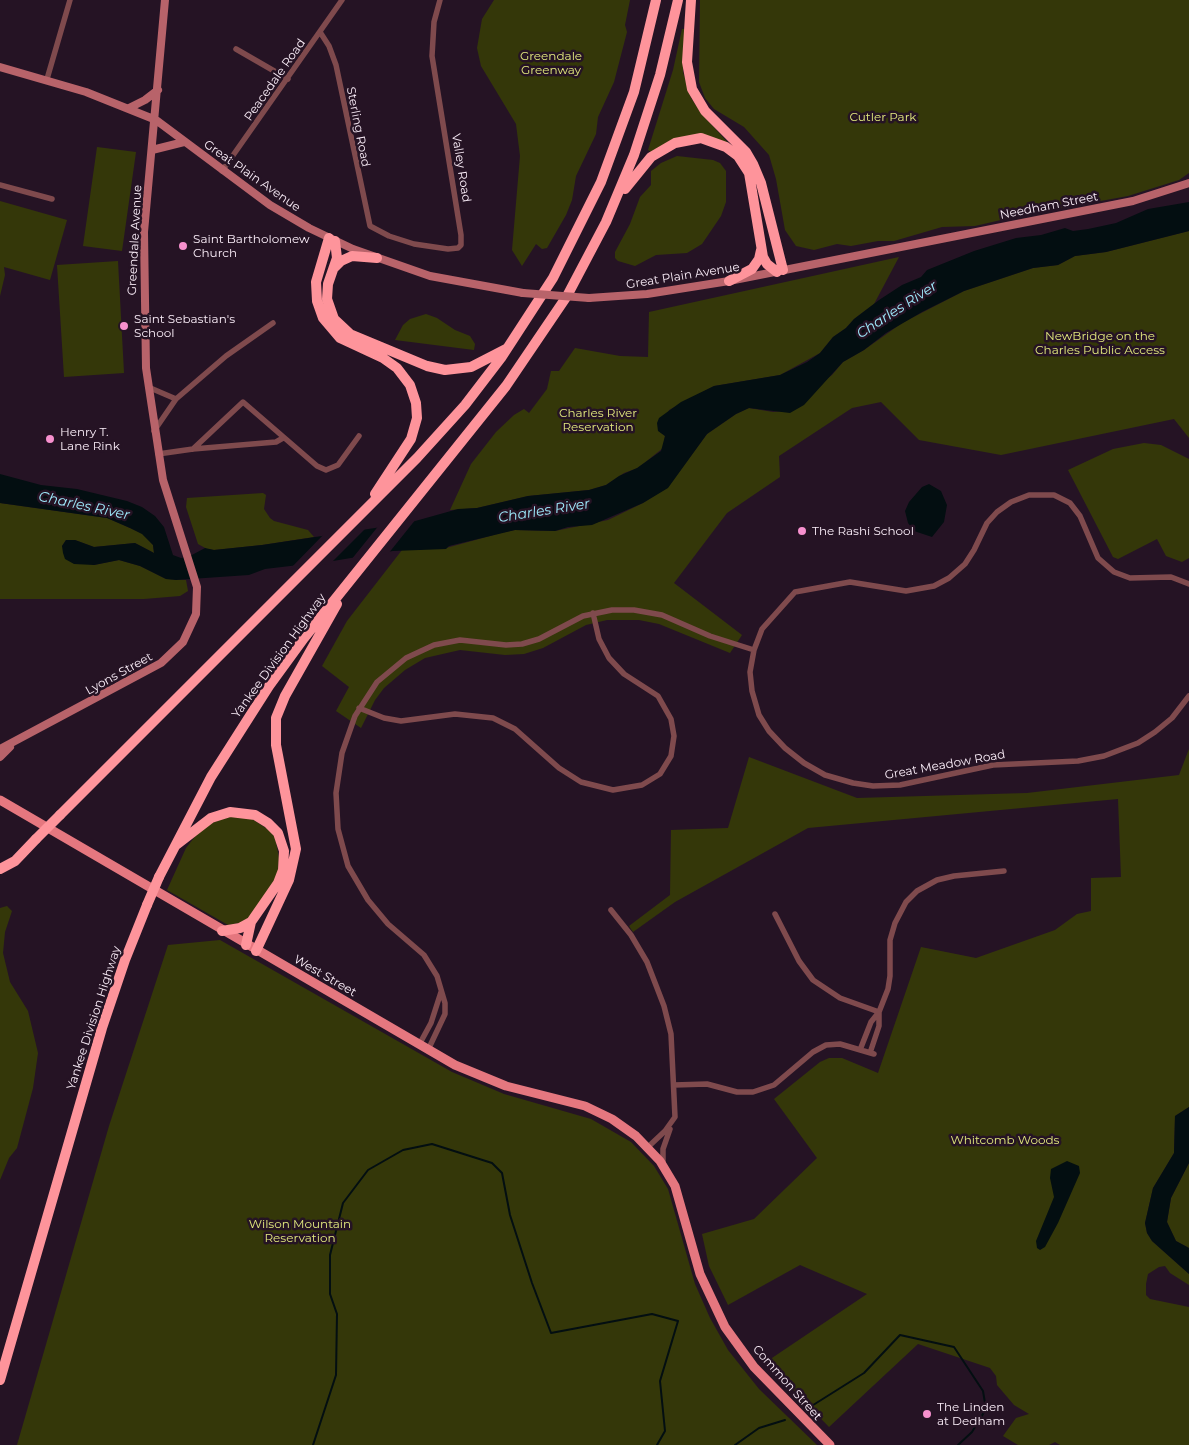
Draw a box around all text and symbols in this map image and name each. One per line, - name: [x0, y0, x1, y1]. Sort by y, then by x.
- street label: Peacedale Road: [241, 36, 309, 124]
- park label: Greendale Greenway: [520, 49, 582, 77]
- street label: Sterling Road: [343, 86, 373, 168]
- park label: Cutler Park: [849, 110, 917, 124]
- street label: Valley Road: [448, 133, 474, 203]
- street label: Great Plain Avenue: [201, 137, 303, 215]
- street label: Greendale Avenue: [125, 184, 145, 296]
- street label: Needham Street: [999, 189, 1099, 223]
- place label: Saint Bartholomew Church: [193, 232, 310, 260]
- marker: Saint Bartholomew Church: [177, 240, 189, 252]
- street label: Great Plain Avenue: [625, 260, 741, 292]
- water label: Charles River: [854, 278, 940, 342]
- place label: Saint Sebastian's School: [134, 312, 235, 340]
- marker: Saint Sebastian's School: [118, 320, 130, 332]
- park label: NewBridge on the Charles Public Access: [1035, 329, 1165, 357]
- park label: Charles River Reservation: [559, 406, 637, 434]
- place label: Henry T. Lane Rink: [60, 425, 120, 453]
- marker: Henry T. Lane Rink: [44, 433, 56, 445]
- water label: Charles River: [37, 488, 131, 524]
- water label: Charles River: [497, 495, 591, 527]
- place label: The Rashi School: [812, 524, 914, 538]
- marker: The Rashi School: [796, 525, 808, 537]
- street label: Yankee Division Highway: [229, 591, 329, 721]
- street label: Lyons Street: [83, 650, 155, 698]
- street label: Great Meadow Road: [884, 747, 1006, 783]
- street label: Yankee Division Highway: [64, 944, 124, 1092]
- street label: West Street: [291, 952, 359, 1000]
- park label: Whitcomb Woods: [951, 1133, 1059, 1147]
- park label: Wilson Mountain Reservation: [249, 1217, 351, 1245]
- street label: Common Street: [749, 1342, 825, 1424]
- place label: The Linden at Dedham: [937, 1400, 1005, 1428]
- marker: The Linden at Dedham: [921, 1408, 933, 1420]

